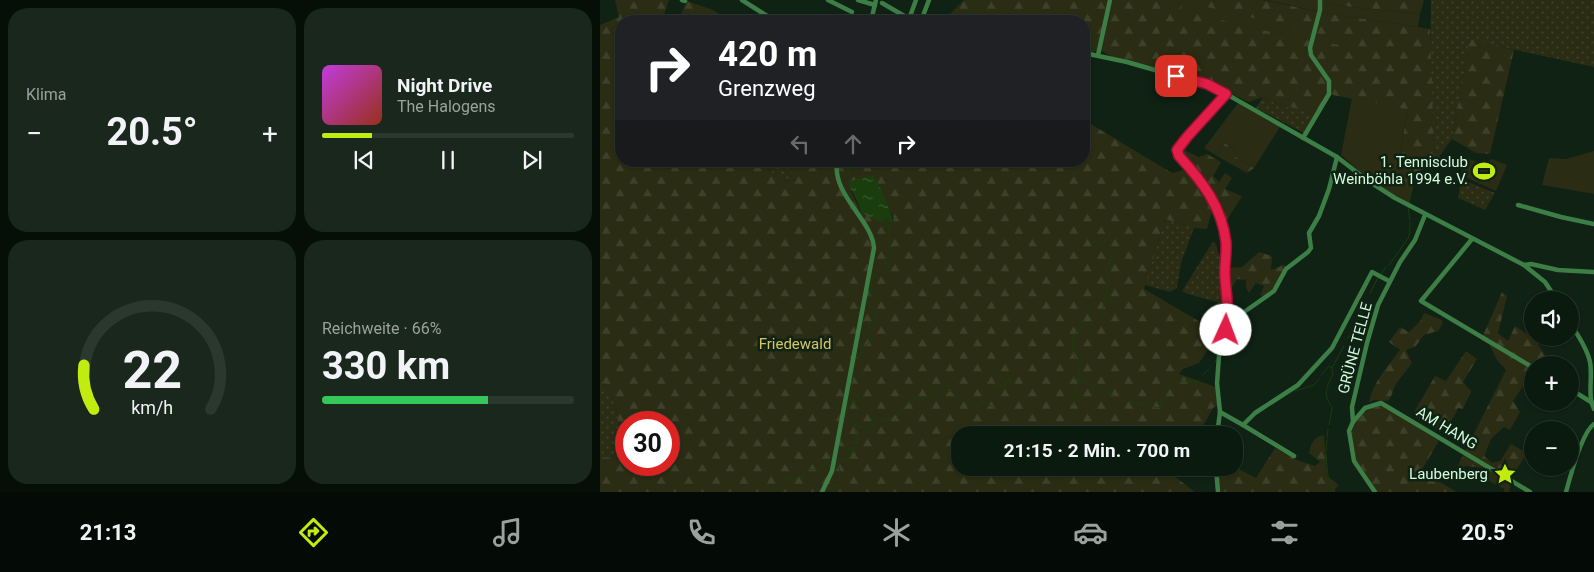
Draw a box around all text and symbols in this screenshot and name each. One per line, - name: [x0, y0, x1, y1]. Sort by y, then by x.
- text: 420 m: [718, 34, 817, 75]
- icon: right: [635, 35, 700, 100]
- pin: [1155, 55, 1197, 97]
- icon: arrive: [1162, 62, 1190, 90]
- text: Night Drive: [397, 74, 492, 97]
- text: Grenzweg: [718, 76, 816, 101]
- text: Klima: [26, 85, 67, 104]
- text: The Halogens: [397, 97, 496, 116]
- text: 20.5°: [106, 110, 198, 154]
- text: −: [26, 117, 42, 150]
- text: +: [262, 117, 278, 150]
- icon: left: [786, 130, 814, 158]
- icon: ahead: [839, 130, 867, 158]
- icon: right: [892, 130, 920, 158]
- icon: previous: [350, 146, 378, 174]
- icon: pause: [434, 146, 462, 174]
- icon: next: [518, 146, 546, 174]
- place label: 1. Tennisclub Weinböhla 1994 e.V.: [1333, 153, 1468, 188]
- sports icon: 1. Tennisclub Weinböhla 1994 e.V.: [1471, 158, 1497, 184]
- map controls: [1524, 291, 1579, 476]
- button: sound: [1524, 291, 1579, 346]
- street label: GRÜNE TELLE: [1334, 300, 1376, 396]
- position arrow: [1199, 303, 1251, 355]
- text: Reichweite · 66%: [322, 319, 441, 338]
- park label: Friedewald: [759, 335, 831, 353]
- text: 22: [122, 340, 182, 401]
- text: 330 km: [322, 344, 450, 388]
- button: +: [1524, 356, 1579, 411]
- text: km/h: [131, 397, 173, 418]
- street label: AM HANG: [1413, 403, 1481, 453]
- speed limit sign: 30: [615, 411, 680, 476]
- button: −: [1524, 421, 1579, 476]
- text: 21:15 · 2 Min. · 700 m: [1004, 439, 1190, 462]
- place icon: Laubenberg: [1492, 461, 1518, 487]
- place label: Laubenberg: [1409, 465, 1488, 483]
- icon: directions: [296, 515, 331, 550]
- icon: music: [490, 515, 525, 550]
- icon: phone: [684, 515, 719, 550]
- icon: climate: [879, 515, 914, 550]
- icon: car: [1073, 515, 1108, 550]
- icon: filters: [1267, 515, 1302, 550]
- text: 21:13: [80, 520, 136, 545]
- text: 20.5°: [1461, 520, 1514, 545]

